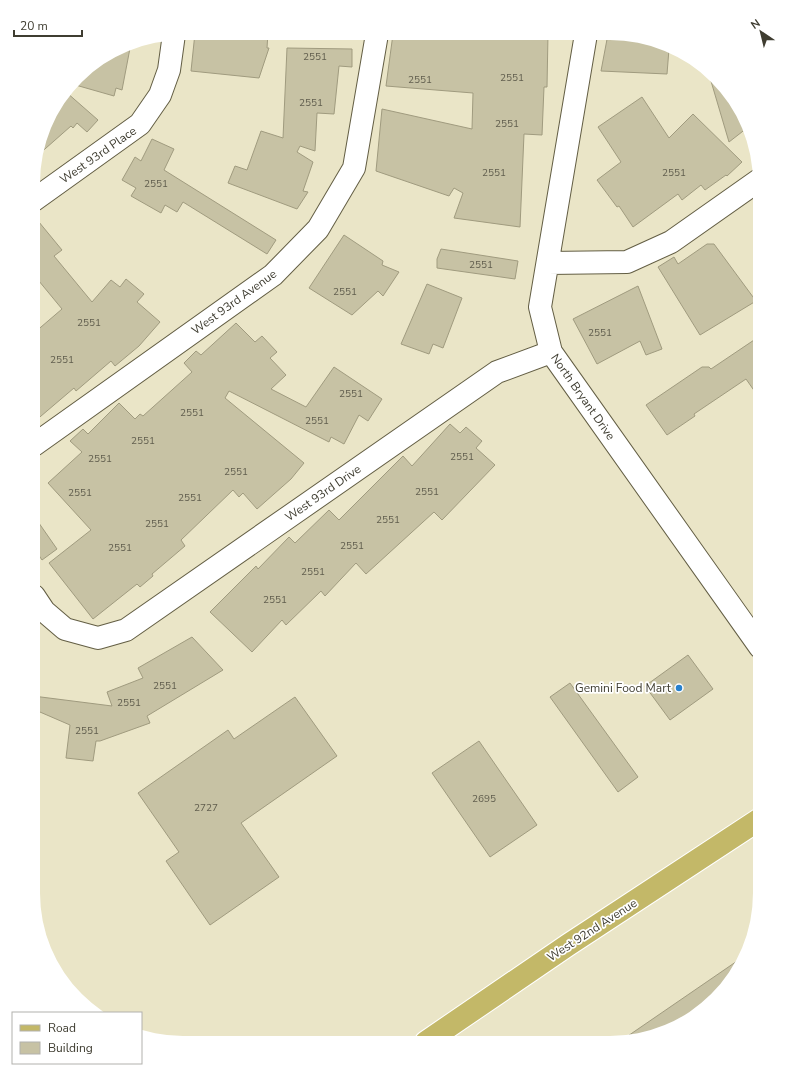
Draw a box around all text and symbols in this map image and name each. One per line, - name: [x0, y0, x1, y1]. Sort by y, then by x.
- scale bar: [14, 12, 82, 38]
- north arrow: [741, 12, 781, 52]
- text: N: [748, 16, 763, 33]
- text: 20 m: [20, 18, 48, 34]
- house number: 2551: [303, 50, 327, 64]
- house number: 2551: [500, 71, 524, 85]
- house number: 2551: [408, 73, 432, 87]
- house number: 2551: [299, 96, 323, 110]
- house number: 2551: [495, 117, 519, 131]
- street label: West 93rd Place: [57, 123, 139, 187]
- house number: 2551: [482, 166, 506, 180]
- house number: 2551: [662, 166, 686, 180]
- house number: 2551: [144, 177, 168, 191]
- house number: 2551: [469, 258, 493, 272]
- street label: West 93rd Avenue: [188, 266, 280, 338]
- house number: 2551: [333, 285, 357, 299]
- house number: 2551: [77, 316, 101, 330]
- house number: 2551: [588, 326, 612, 340]
- street label: North Bryant Drive: [547, 351, 619, 443]
- house number: 2551: [50, 353, 74, 367]
- house number: 2551: [339, 387, 363, 401]
- house number: 2551: [180, 406, 204, 420]
- house number: 2551: [305, 414, 329, 428]
- house number: 2551: [131, 434, 155, 448]
- house number: 2551: [450, 450, 474, 464]
- house number: 2551: [88, 452, 112, 466]
- street label: West 93rd Drive: [282, 461, 364, 525]
- house number: 2551: [224, 465, 248, 479]
- house number: 2551: [415, 485, 439, 499]
- house number: 2551: [68, 486, 92, 500]
- house number: 2551: [178, 491, 202, 505]
- house number: 2551: [376, 513, 400, 527]
- house number: 2551: [145, 517, 169, 531]
- house number: 2551: [340, 539, 364, 553]
- house number: 2551: [108, 541, 132, 555]
- house number: 2551: [301, 565, 325, 579]
- house number: 2551: [263, 593, 287, 607]
- house number: 2551: [153, 679, 177, 693]
- place label: Gemini Food Mart: [575, 680, 672, 696]
- marker: Gemini Food Mart: [674, 683, 684, 693]
- house number: 2551: [117, 696, 141, 710]
- house number: 2551: [75, 724, 99, 738]
- house number: 2695: [472, 792, 496, 806]
- house number: 2727: [194, 801, 218, 815]
- street label: West 92nd Avenue: [544, 895, 640, 965]
- legend: [12, 1012, 142, 1064]
- text: Road: [48, 1020, 76, 1036]
- text: Building: [48, 1040, 93, 1056]

